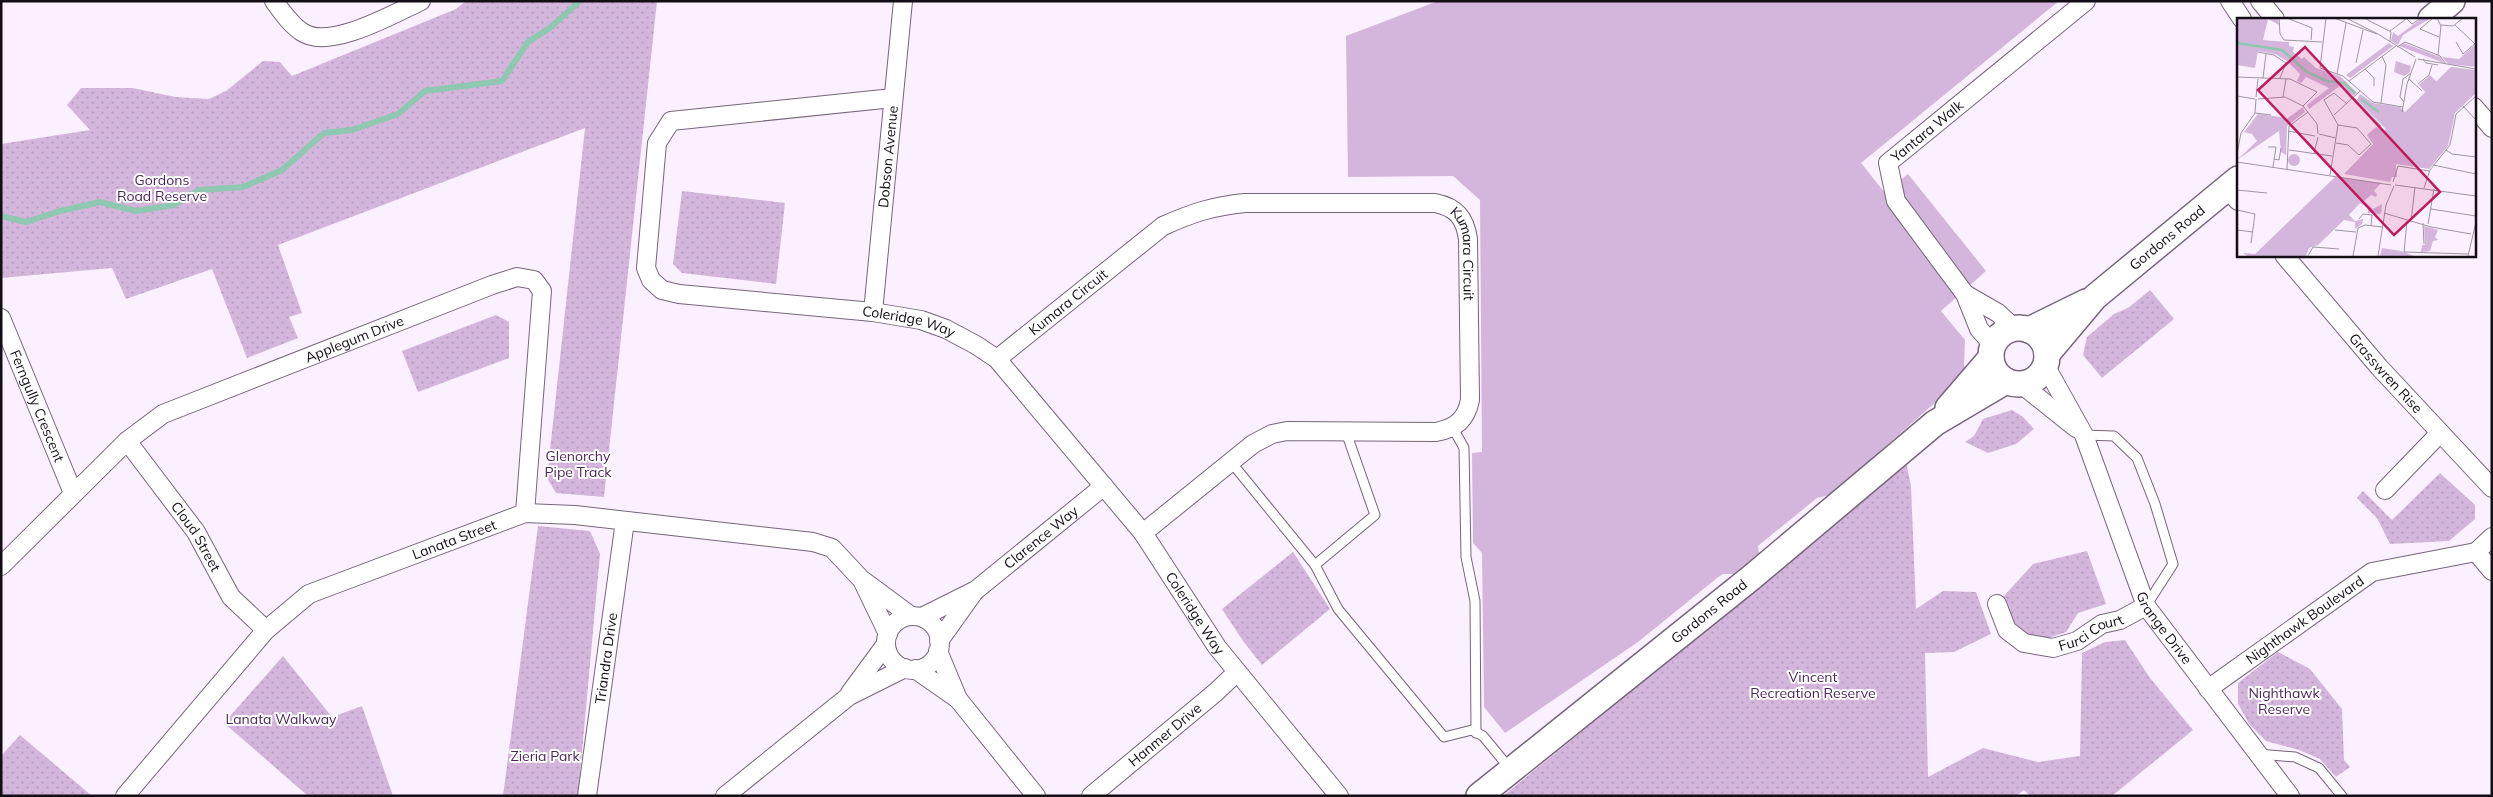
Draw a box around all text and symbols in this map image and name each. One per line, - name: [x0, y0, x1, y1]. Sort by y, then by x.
- inset map: [2237, 18, 2476, 256]
- street label: Yantara Walk: [1886, 96, 1967, 167]
- street label: Dobson Avenue: [874, 105, 902, 209]
- park label: Gordons Road Reserve: [117, 171, 207, 205]
- street label: Gordons Road: [2126, 201, 2209, 274]
- street label: Kumara Circuit: [1447, 203, 1478, 301]
- street label: Kumara Circuit: [1025, 265, 1111, 339]
- street label: Coleridge Way: [862, 302, 959, 342]
- street label: Applegum Drive: [302, 312, 406, 366]
- street label: Grasswren Rise: [2345, 329, 2427, 417]
- street label: Ferngully Crescent: [6, 347, 68, 465]
- park label: Glenorchy Pipe Track: [544, 447, 612, 481]
- street label: Cloud Street: [167, 498, 225, 575]
- street label: Clarence Way: [1000, 501, 1082, 573]
- street label: Lanata Street: [410, 516, 499, 563]
- street label: Coleridge Way: [1162, 568, 1229, 659]
- street label: Nighthawk Boulevard: [2242, 572, 2367, 668]
- street label: Gordons Road: [1667, 575, 1751, 647]
- street label: Grange Drive: [2133, 589, 2196, 668]
- street label: Furci Court: [2056, 611, 2127, 655]
- street label: Triandra Drive: [591, 612, 621, 705]
- park label: Vincent Recreation Reserve: [1750, 668, 1876, 702]
- park label: Nighthawk Reserve: [2248, 684, 2320, 718]
- street label: Hanmer Drive: [1124, 699, 1205, 770]
- park label: Lanata Walkway: [226, 710, 337, 728]
- park label: Zieria Park: [510, 747, 580, 765]

